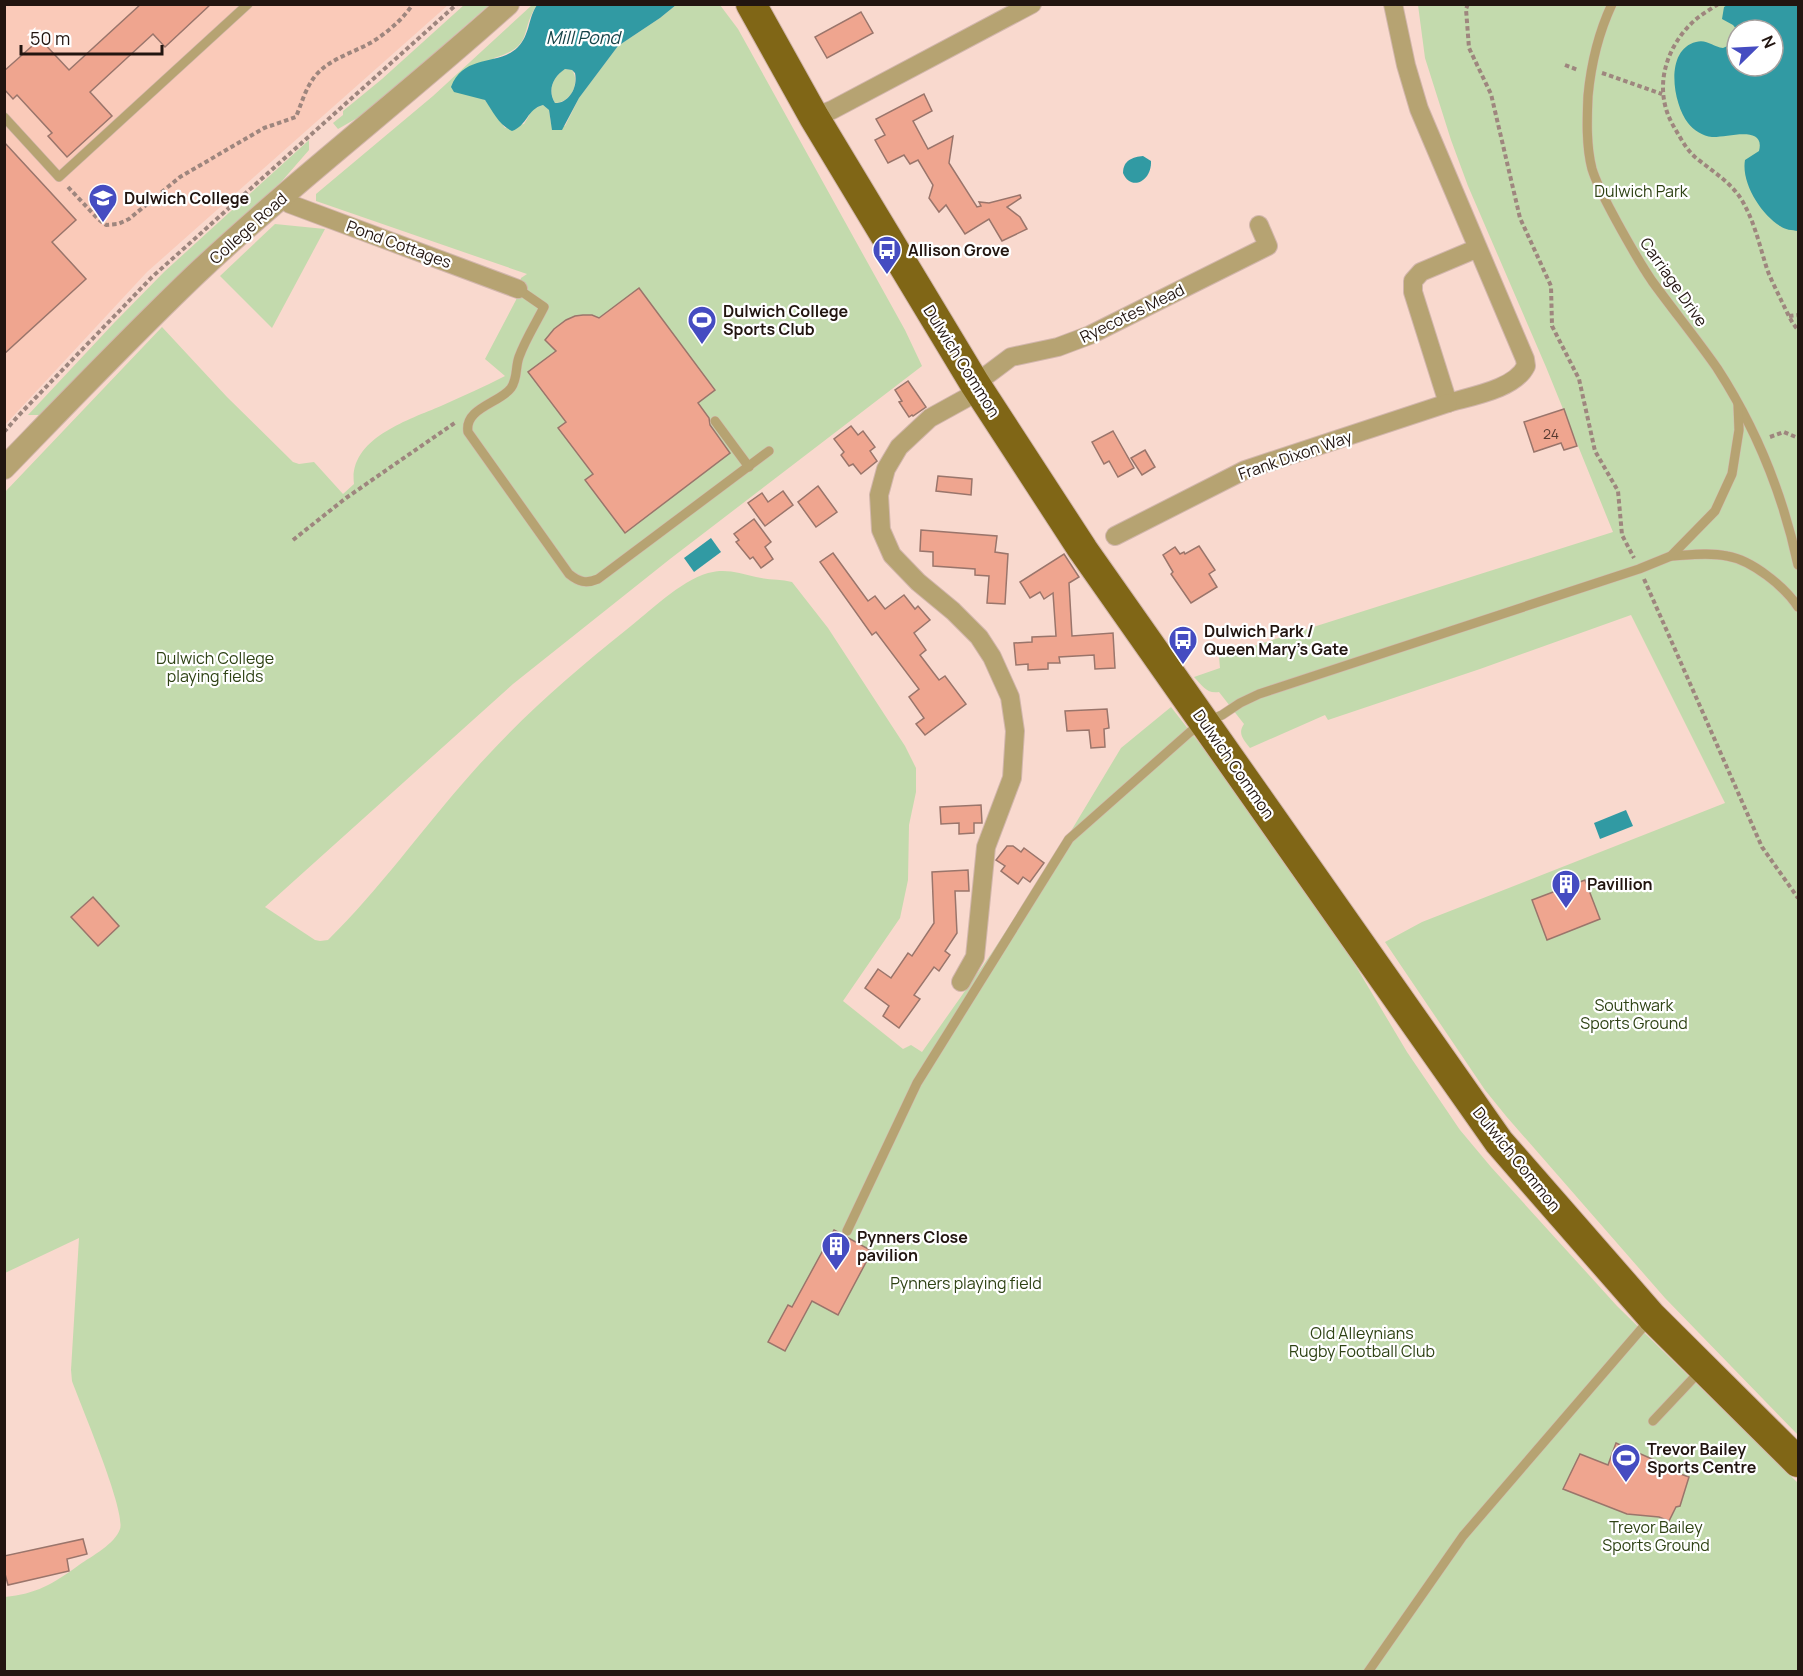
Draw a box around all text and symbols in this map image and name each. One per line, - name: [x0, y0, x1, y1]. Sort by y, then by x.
- scale bar: [21, 18, 162, 56]
- north arrow: [1725, 18, 1785, 78]
- water label: Mill Pond: [546, 25, 622, 49]
- text: 50 m: [30, 26, 70, 50]
- text: N: [1756, 32, 1781, 52]
- park label: Dulwich Park: [1594, 180, 1689, 202]
- school or university icon: Dulwich College: [87, 182, 119, 224]
- place label: Dulwich College: [124, 187, 250, 209]
- street label: College Road: [204, 187, 292, 269]
- street label: Pond Cottages: [344, 215, 454, 273]
- street label: Carriage Drive: [1635, 233, 1713, 331]
- bus stop icon: Allison Grove: [871, 234, 903, 276]
- place label: Allison Grove: [908, 239, 1010, 261]
- street label: Ryecotes Mead: [1076, 278, 1188, 348]
- place label: Dulwich College Sports Club: [723, 300, 849, 340]
- street label: Dulwich Common: [919, 301, 1005, 421]
- sports icon: Dulwich College Sports Club: [686, 304, 718, 346]
- house number: 24: [1543, 424, 1559, 443]
- street label: Frank Dixon Way: [1235, 425, 1355, 485]
- place label: Dulwich Park / Queen Mary's Gate: [1204, 620, 1349, 660]
- bus stop icon: Dulwich Park / Queen Mary's Gate: [1167, 624, 1199, 666]
- park label: Dulwich College playing fields: [156, 647, 274, 687]
- street label: Dulwich Common: [1188, 705, 1280, 823]
- building icon: Pavillion: [1550, 868, 1582, 910]
- place label: Pavillion: [1587, 873, 1653, 895]
- park label: Southwark Sports Ground: [1580, 994, 1688, 1034]
- street label: Dulwich Common: [1468, 1102, 1566, 1216]
- place label: Pynners Close pavilion: [857, 1226, 968, 1266]
- building icon: Pynners Close pavilion: [820, 1230, 852, 1272]
- park label: Pynners playing field: [890, 1272, 1042, 1294]
- park label: Old Alleynians Rugby Football Club: [1289, 1322, 1435, 1362]
- place label: Trevor Bailey Sports Centre: [1647, 1438, 1757, 1478]
- sports icon: Trevor Bailey Sports Centre: [1610, 1442, 1642, 1484]
- park label: Trevor Bailey Sports Ground: [1602, 1516, 1710, 1556]

